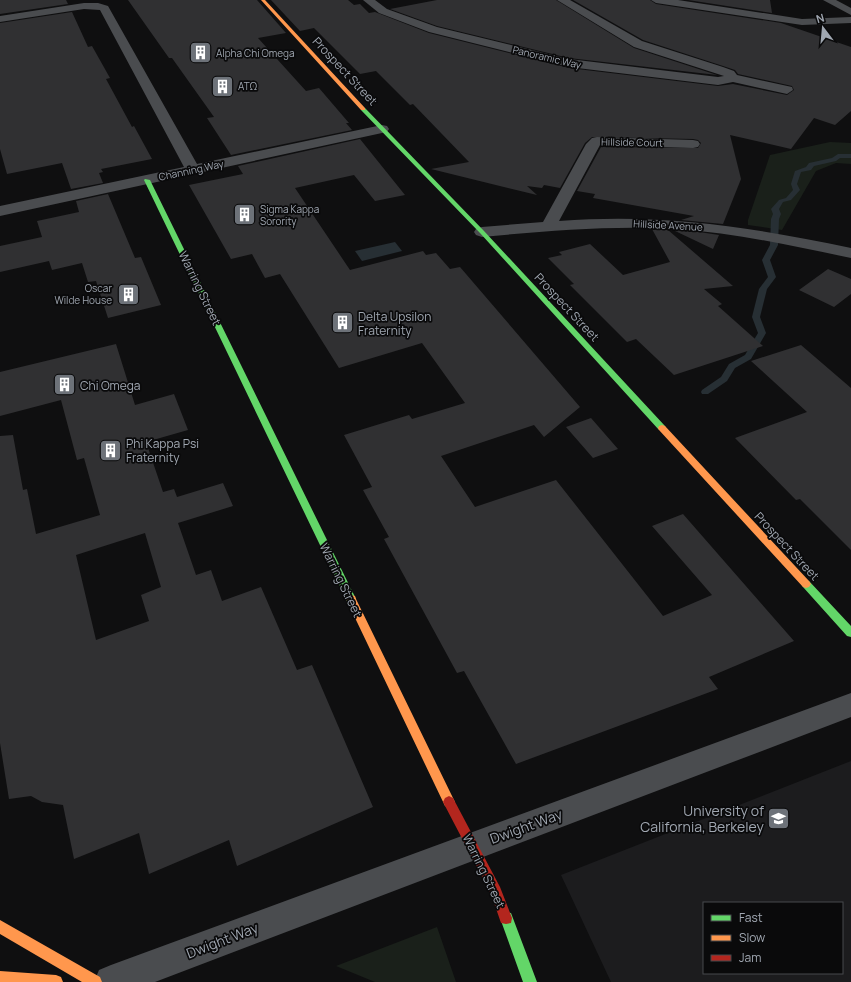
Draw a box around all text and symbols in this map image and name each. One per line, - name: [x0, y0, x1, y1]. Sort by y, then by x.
- north arrow: [803, 8, 843, 48]
- text: N: [814, 10, 826, 26]
- street label: Prospect Street: [309, 33, 381, 109]
- building icon: Alpha Chi Omega: [188, 40, 214, 66]
- street label: Panoramic Way: [511, 42, 583, 72]
- place label: Alpha Chi Omega: [216, 46, 295, 60]
- building icon: ΑΤΩ: [209, 73, 235, 99]
- place label: ΑΤΩ: [238, 79, 257, 93]
- street label: Hillside Court: [601, 134, 663, 150]
- street label: Channing Way: [157, 156, 226, 184]
- building icon: Sigma Kappa Sorority: [232, 202, 258, 228]
- place label: Sigma Kappa Sorority: [260, 202, 319, 228]
- street label: Hillside Avenue: [633, 216, 703, 234]
- street label: Warring Street: [175, 248, 225, 328]
- street label: Prospect Street: [531, 269, 603, 345]
- place label: Oscar Wilde House: [55, 281, 112, 307]
- building icon: Oscar Wilde House: [115, 281, 141, 307]
- place label: Delta Upsilon Fraternity: [358, 308, 431, 339]
- building icon: Delta Upsilon Fraternity: [330, 310, 356, 336]
- building icon: Chi Omega: [51, 372, 77, 398]
- place label: Chi Omega: [80, 377, 141, 394]
- place label: Phi Kappa Psi Fraternity: [126, 435, 199, 466]
- building icon: Phi Kappa Psi Fraternity: [98, 437, 124, 463]
- street label: Prospect Street: [751, 508, 823, 584]
- street label: Warring Street: [316, 540, 366, 620]
- place label: University of California, Berkeley: [640, 801, 765, 836]
- street label: Dwight Way: [487, 804, 565, 848]
- school or university icon: University of California, Berkeley: [766, 805, 792, 831]
- street label: Warring Street: [459, 831, 509, 911]
- legend: [703, 902, 843, 974]
- text: Fast: [739, 909, 763, 926]
- street label: Dwight Way: [183, 917, 261, 962]
- text: Slow: [739, 929, 765, 946]
- text: Jam: [739, 949, 761, 966]

